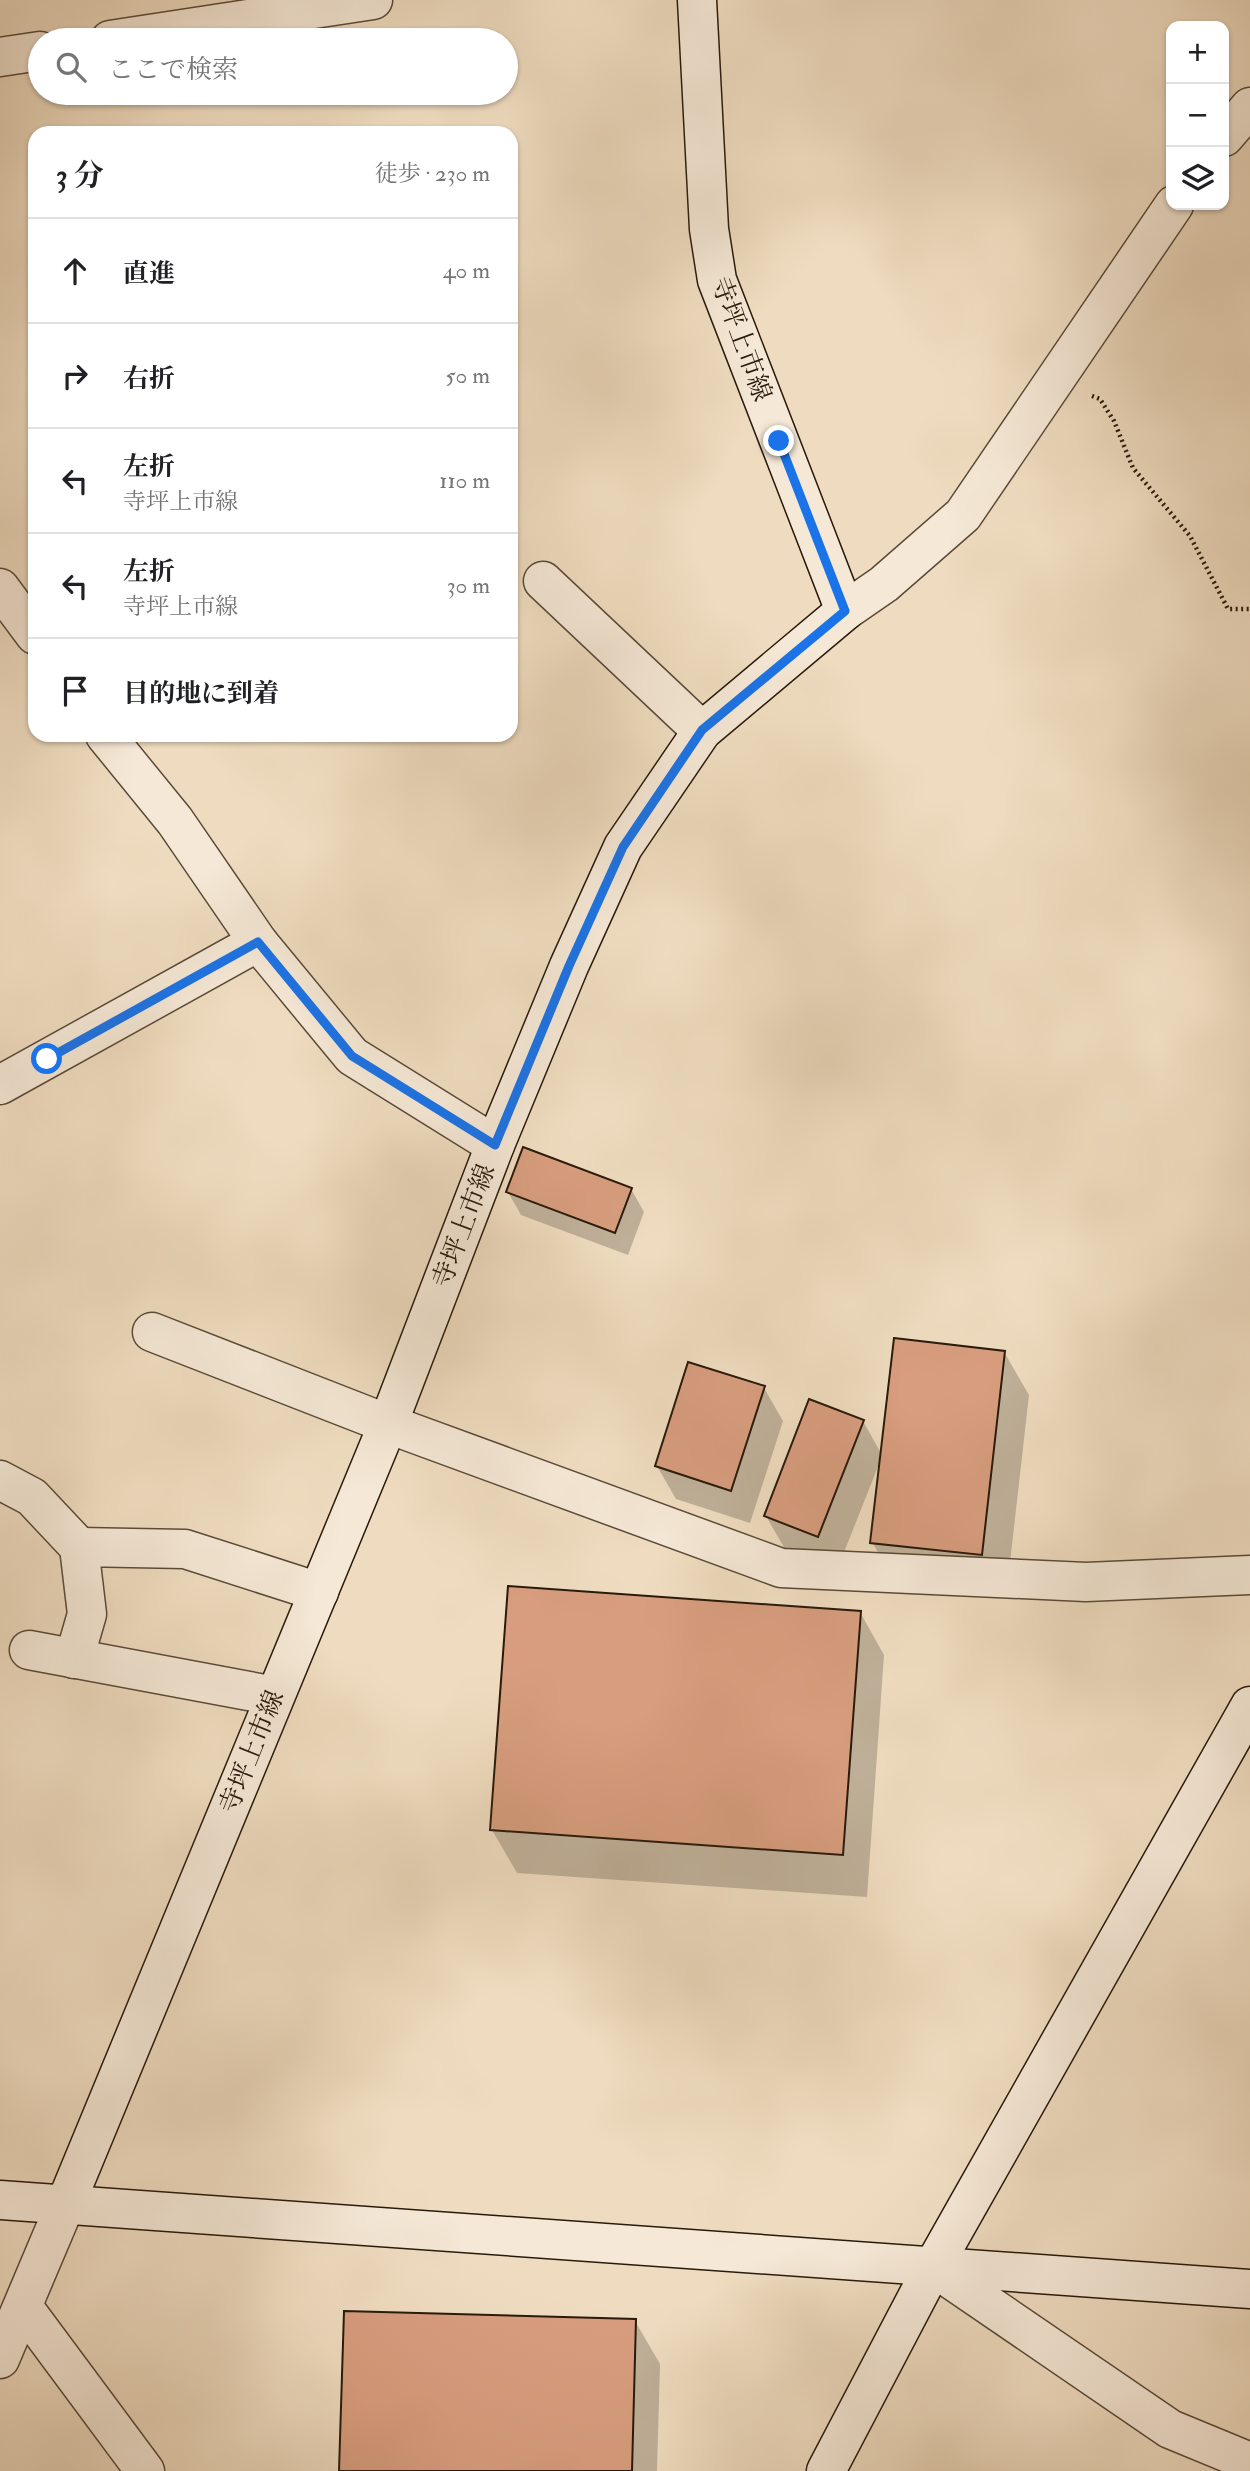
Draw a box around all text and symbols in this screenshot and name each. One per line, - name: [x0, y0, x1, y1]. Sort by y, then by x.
- map controls: [1166, 21, 1229, 210]
- button: +: [1166, 21, 1229, 84]
- search box: [28, 28, 518, 105]
- icon: search: [52, 48, 90, 86]
- text: ここで検索: [108, 54, 238, 86]
- button: −: [1166, 84, 1229, 147]
- button: layers: [1166, 147, 1229, 210]
- text: 3 分: [56, 157, 104, 194]
- text: 徒歩 · 230 m: [375, 159, 490, 188]
- icon: ahead: [56, 252, 94, 290]
- text: 40 m: [443, 256, 490, 285]
- text: 直進: [123, 258, 175, 290]
- street label: 寺坪上市線: [704, 272, 778, 406]
- icon: right: [56, 357, 94, 395]
- text: 50 m: [446, 361, 490, 390]
- text: 右折: [123, 363, 175, 395]
- route end: [763, 425, 794, 456]
- text: 左折: [123, 451, 175, 483]
- icon: left: [56, 462, 94, 500]
- text: 110 m: [439, 466, 490, 495]
- text: 寺坪上市線: [123, 487, 238, 516]
- text: 左折: [123, 556, 175, 588]
- icon: left: [56, 567, 94, 605]
- text: 30 m: [447, 571, 490, 600]
- text: 寺坪上市線: [123, 592, 238, 621]
- icon: arrive: [56, 672, 94, 710]
- text: 目的地に到着: [123, 678, 279, 710]
- route start: [31, 1043, 62, 1074]
- street label: 寺坪上市線: [426, 1160, 502, 1292]
- street label: 寺坪上市線: [213, 1686, 291, 1818]

